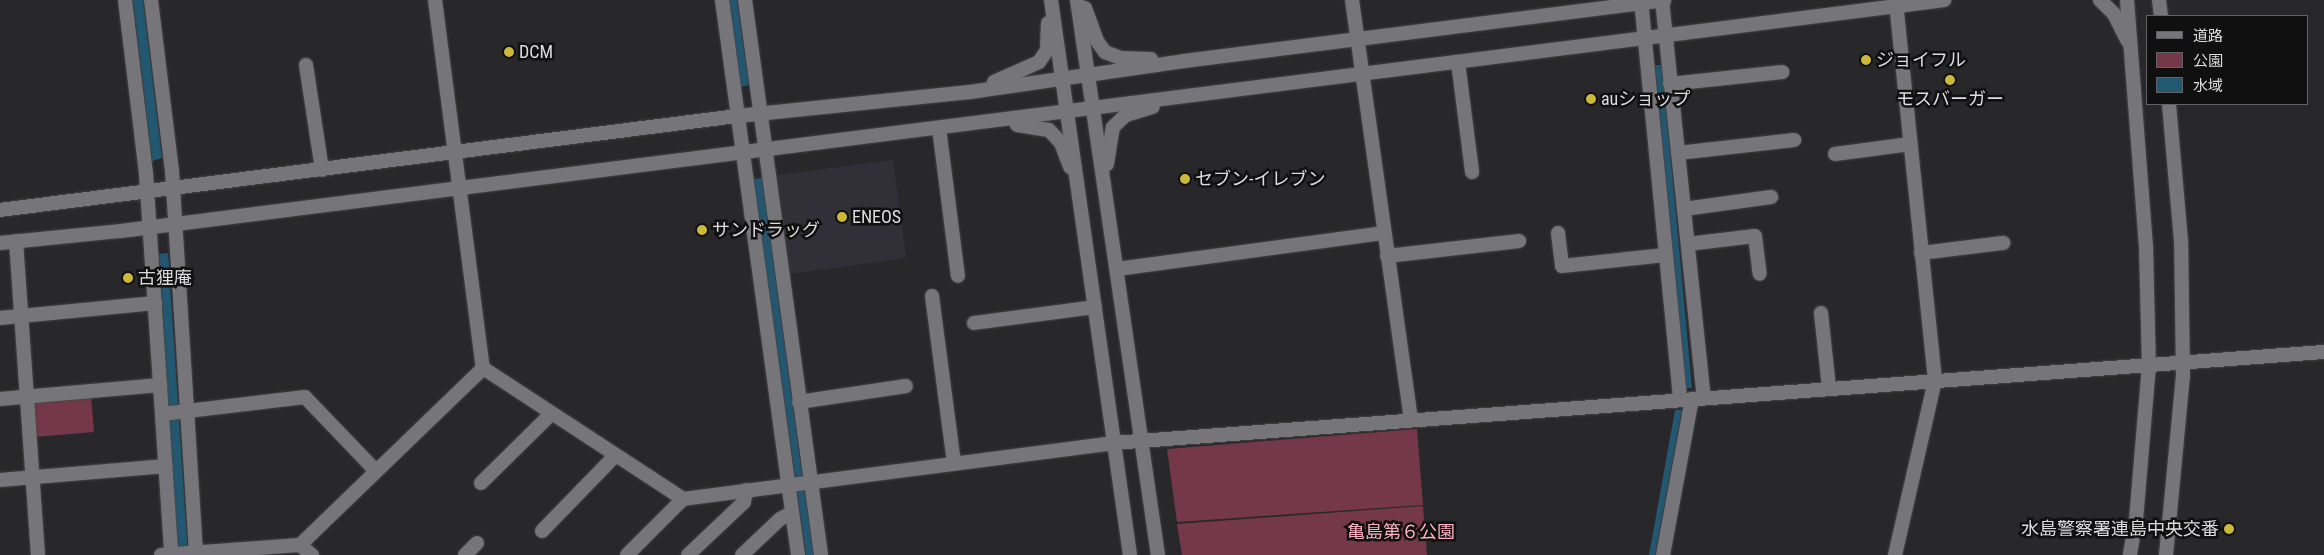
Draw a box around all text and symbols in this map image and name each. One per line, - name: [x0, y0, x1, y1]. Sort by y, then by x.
- legend: [2146, 15, 2309, 105]
- text: 道路: [2193, 27, 2223, 45]
- place label: DCM: [519, 41, 553, 63]
- marker: DCM: [503, 46, 515, 58]
- place label: ジョイフル: [1876, 49, 1966, 71]
- text: 公園: [2193, 52, 2223, 70]
- marker: ジョイフル: [1860, 54, 1872, 66]
- marker: モスバーガー: [1944, 74, 1956, 86]
- text: 水域: [2193, 77, 2223, 95]
- place label: auショップ: [1601, 88, 1690, 110]
- place label: モスバーガー: [1896, 88, 2004, 110]
- marker: auショップ: [1585, 93, 1597, 105]
- place label: セブン-イレブン: [1195, 168, 1325, 190]
- marker: セブン-イレブン: [1179, 173, 1191, 185]
- place label: ENEOS: [852, 206, 901, 228]
- marker: ENEOS: [836, 211, 848, 223]
- place label: サンドラッグ: [712, 219, 820, 241]
- marker: サンドラッグ: [696, 224, 708, 236]
- place label: 古狸庵: [138, 267, 192, 289]
- marker: 古狸庵: [122, 272, 134, 284]
- place label: 水島警察署連島中央交番: [2021, 518, 2219, 540]
- park label: 亀島第６公園: [1347, 521, 1455, 543]
- marker: 水島警察署連島中央交番: [2223, 523, 2235, 535]

